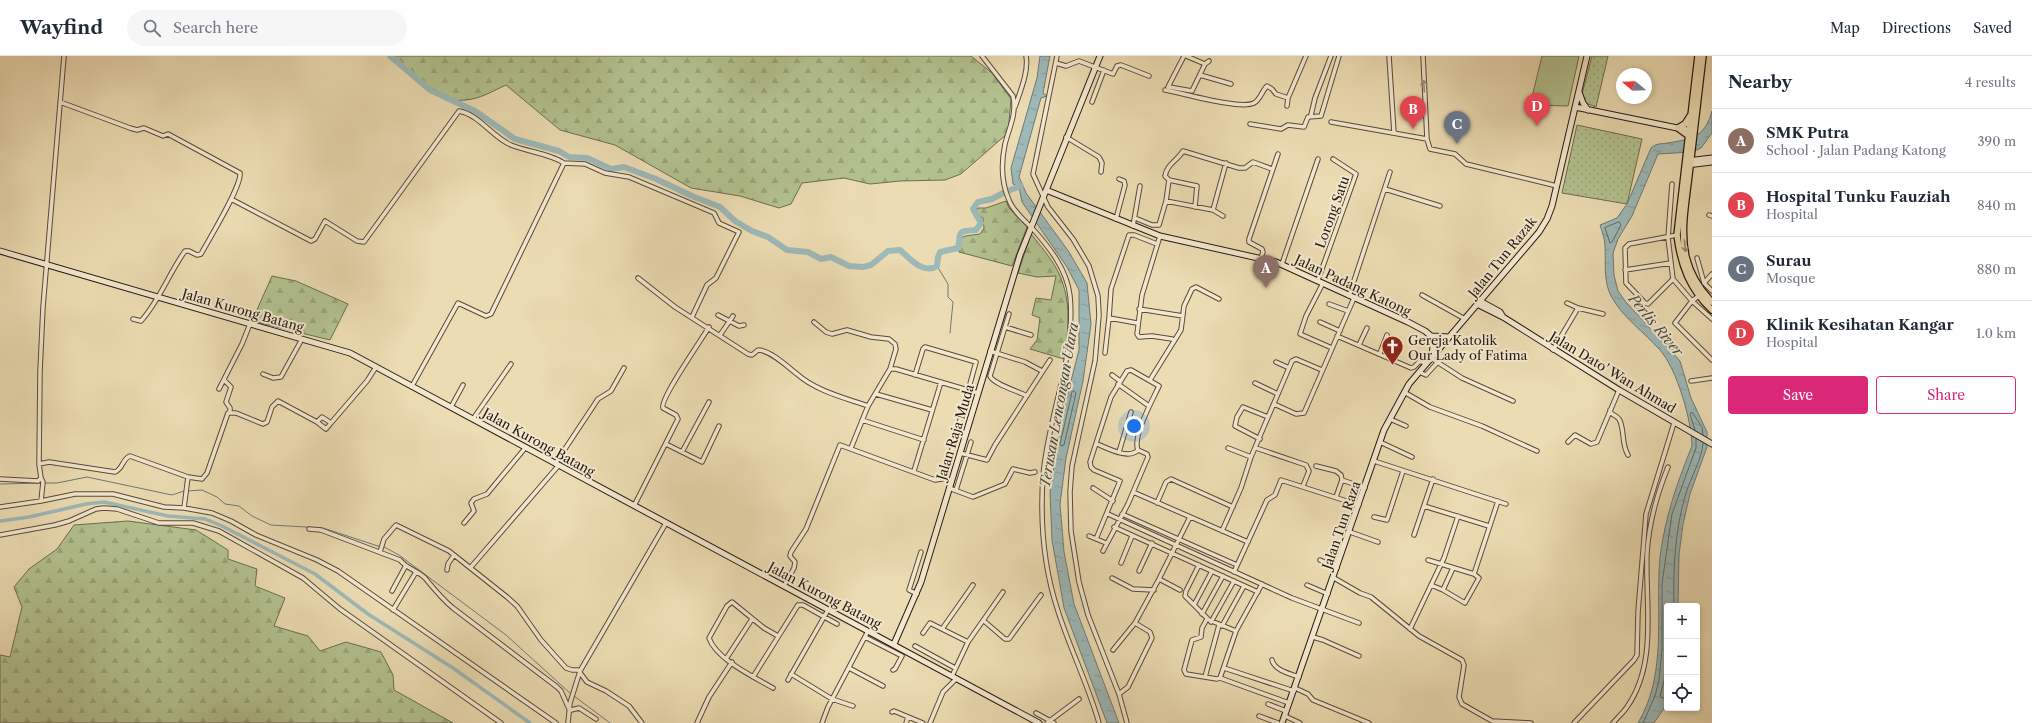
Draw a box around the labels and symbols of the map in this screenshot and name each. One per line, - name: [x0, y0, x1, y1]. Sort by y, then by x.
- north arrow: [1616, 68, 1652, 104]
- one-way arrow: [1421, 80, 1428, 93]
- pin: D: [1524, 93, 1550, 126]
- pin: B: [1400, 96, 1426, 129]
- pin: C: [1444, 111, 1470, 144]
- street label: Lorong Satu: [1312, 174, 1352, 250]
- street label: Jalan Tun Razak: [1463, 213, 1540, 302]
- one-way arrow: [1681, 239, 1688, 252]
- street label: Jalan Padang Katong: [1290, 250, 1414, 319]
- pin: A: [1253, 255, 1279, 288]
- street label: Jalan Kurong Batang: [178, 284, 306, 335]
- water label: Perlis River: [1624, 289, 1688, 361]
- water label: Terusan Lencongan Utara: [1036, 320, 1083, 489]
- street label: Jalan Dato' Wan Ahmad: [1545, 327, 1679, 416]
- place label: Gereja Katolik Our Lady of Fatima: [1408, 332, 1528, 363]
- church icon: Gereja Katolik Our Lady of Fatima: [1380, 334, 1406, 367]
- street label: Jalan Raja Muda: [932, 382, 977, 484]
- street label: Jalan Kurong Batang: [478, 404, 598, 480]
- your location: [1124, 416, 1144, 436]
- street label: Jalan Tun Raza: [1318, 479, 1364, 573]
- street label: Jalan Kurong Batang: [764, 557, 884, 632]

